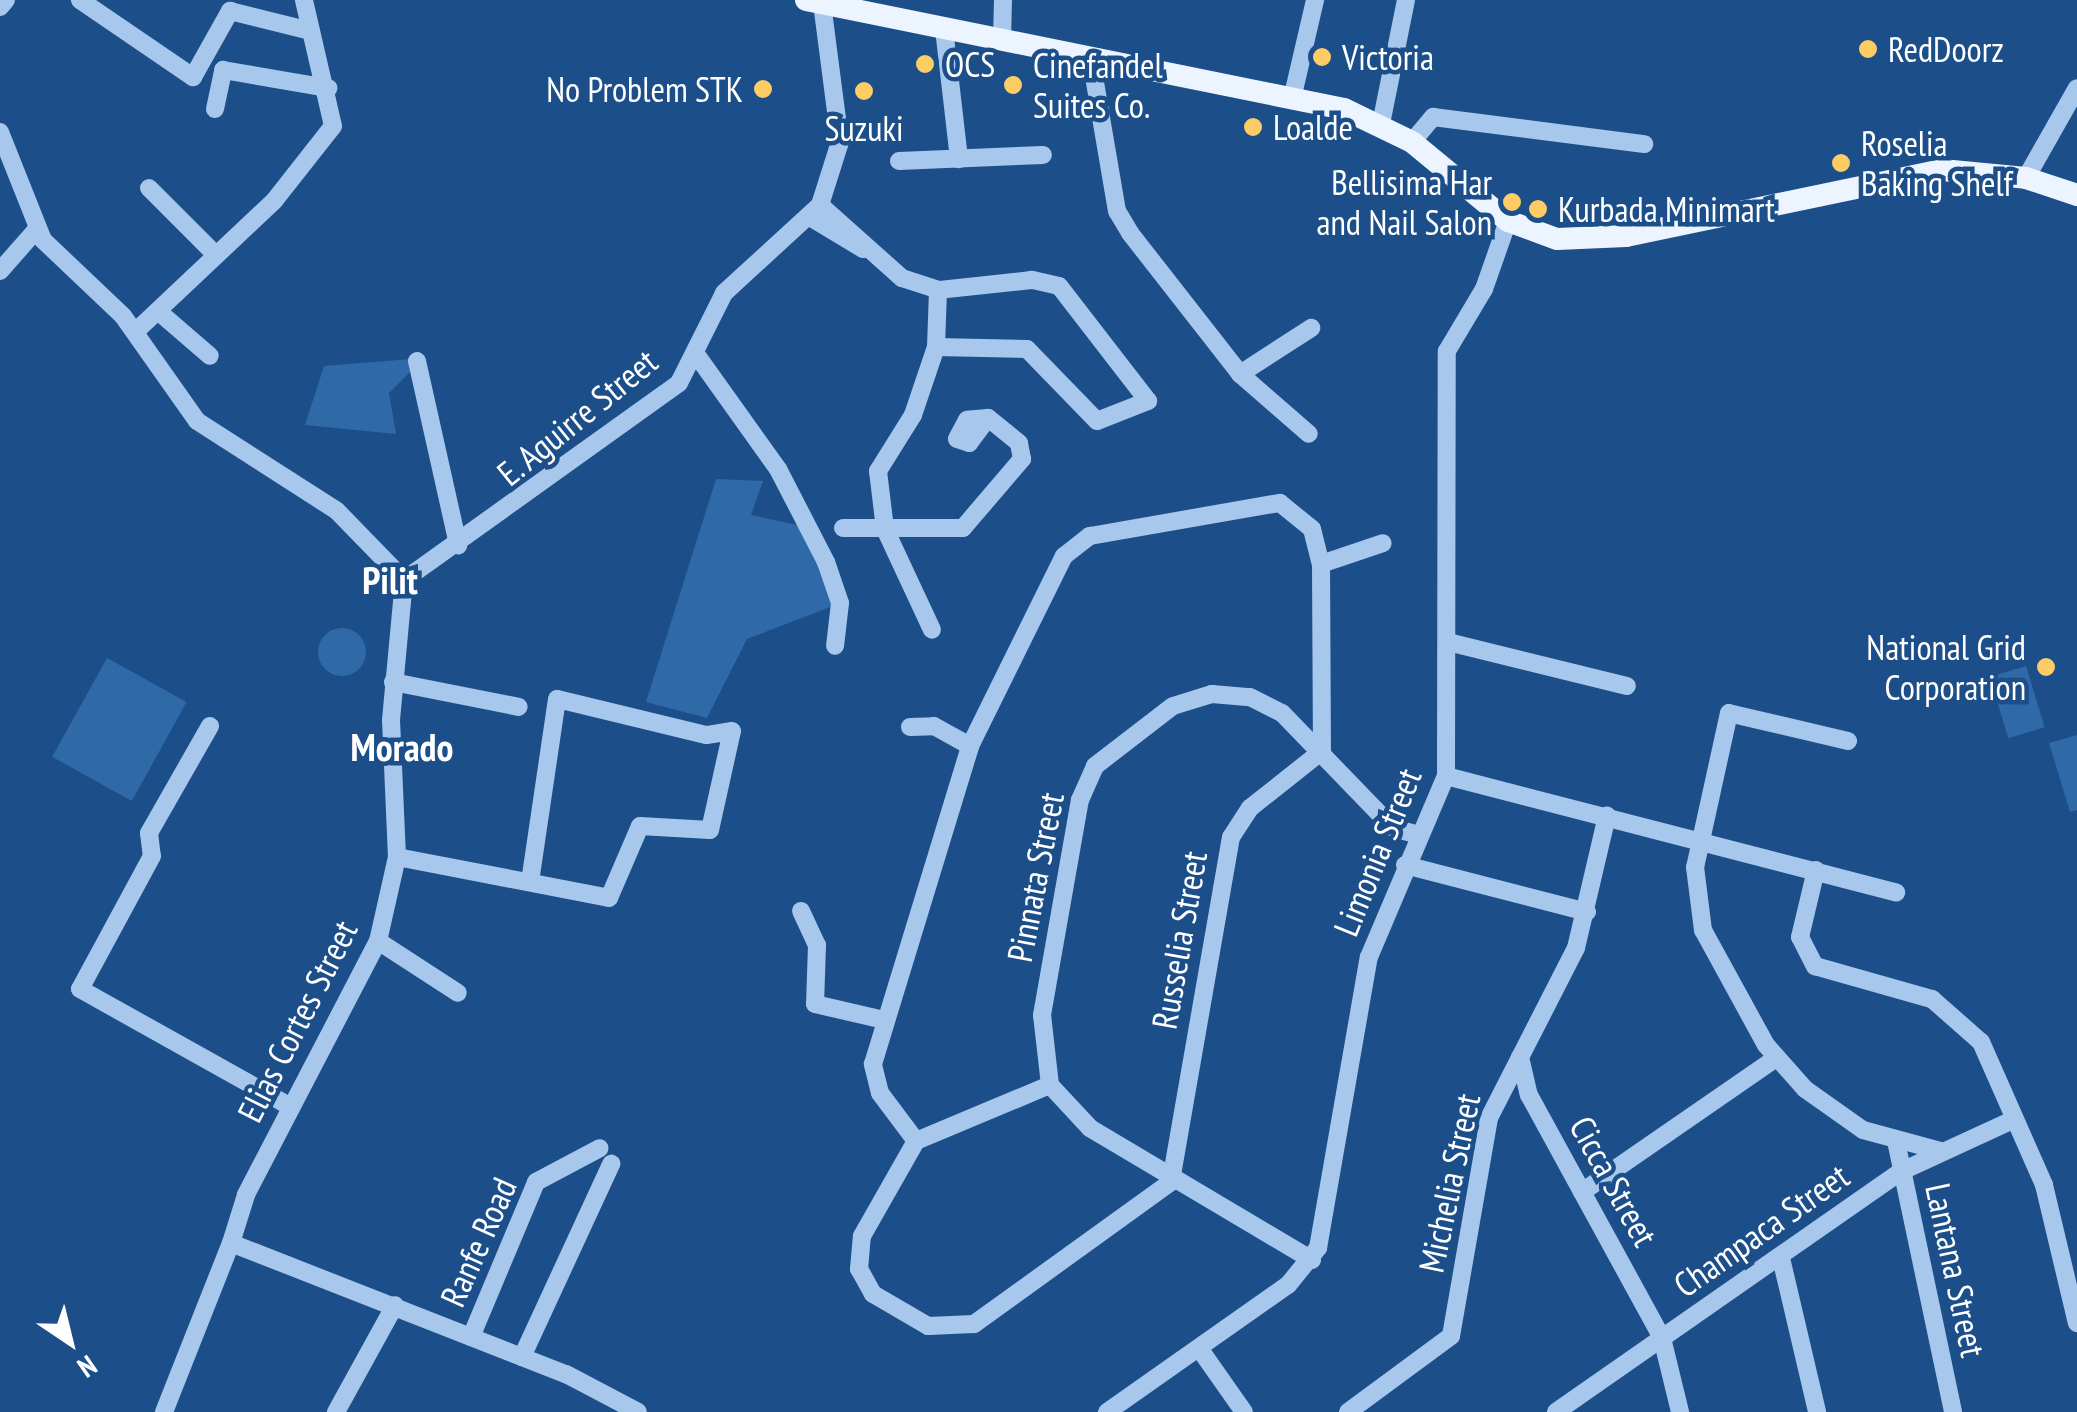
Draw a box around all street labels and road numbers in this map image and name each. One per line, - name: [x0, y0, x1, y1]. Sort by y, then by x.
- street label: E. Aguirre Street: [488, 339, 666, 495]
- street label: Limonia Street: [1324, 762, 1430, 942]
- street label: Pinnata Street: [998, 789, 1072, 965]
- street label: Russelia Street: [1143, 848, 1215, 1032]
- street label: Elias Cortes Street: [228, 913, 366, 1129]
- street label: Michelia Street: [1410, 1090, 1488, 1276]
- street label: Cicca Street: [1561, 1109, 1667, 1253]
- street label: Champaca Street: [1665, 1154, 1857, 1306]
- street label: Ranfe Road: [431, 1171, 525, 1313]
- street label: Lantana Street: [1917, 1179, 1995, 1361]

